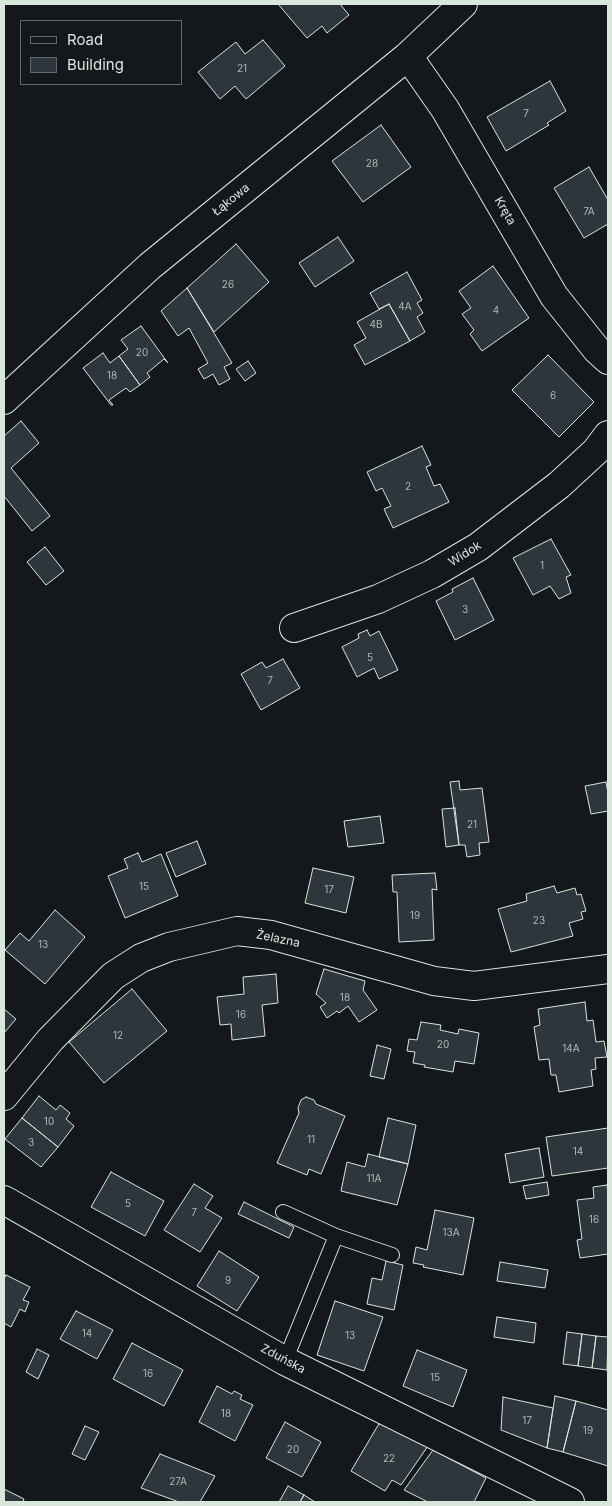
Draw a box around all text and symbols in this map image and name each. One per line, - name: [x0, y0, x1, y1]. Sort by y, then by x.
- legend: [20, 20, 182, 85]
- text: Road: [67, 30, 103, 49]
- text: Building: [67, 55, 124, 74]
- house number: 21: [237, 63, 247, 75]
- house number: 7: [523, 108, 529, 120]
- house number: 28: [366, 158, 378, 170]
- street label: Łąkowa: [209, 181, 253, 219]
- street label: Kręta: [491, 194, 519, 228]
- house number: 7A: [583, 206, 595, 218]
- house number: 26: [222, 279, 234, 291]
- house number: 4A: [398, 301, 412, 313]
- house number: 4: [493, 305, 499, 317]
- house number: 4B: [369, 319, 383, 331]
- house number: 20: [136, 347, 148, 359]
- house number: 18: [107, 370, 117, 382]
- house number: 6: [550, 390, 556, 402]
- house number: 2: [405, 481, 411, 493]
- street label: Widok: [446, 538, 484, 570]
- house number: 1: [540, 560, 544, 572]
- house number: 3: [462, 604, 468, 616]
- house number: 5: [367, 652, 373, 664]
- house number: 7: [267, 675, 273, 687]
- house number: 21: [467, 819, 477, 831]
- house number: 15: [139, 881, 149, 893]
- house number: 17: [324, 884, 334, 896]
- house number: 19: [410, 910, 420, 922]
- house number: 23: [533, 915, 545, 927]
- street label: Żelazna: [255, 927, 301, 951]
- house number: 13: [38, 939, 48, 951]
- house number: 18: [340, 992, 350, 1004]
- house number: 16: [236, 1009, 246, 1021]
- house number: 12: [113, 1030, 123, 1042]
- house number: 20: [437, 1039, 449, 1051]
- house number: 14A: [562, 1043, 580, 1055]
- house number: 10: [44, 1116, 54, 1128]
- house number: 11: [307, 1134, 315, 1146]
- house number: 3: [28, 1137, 34, 1149]
- house number: 14: [573, 1146, 583, 1158]
- house number: 11A: [366, 1173, 382, 1185]
- house number: 5: [125, 1198, 131, 1210]
- house number: 7: [191, 1207, 197, 1219]
- house number: 16: [589, 1214, 599, 1226]
- house number: 13A: [442, 1227, 460, 1239]
- house number: 9: [225, 1275, 231, 1287]
- house number: 14: [82, 1328, 92, 1340]
- house number: 13: [345, 1330, 355, 1342]
- street label: Zduńska: [258, 1341, 308, 1377]
- house number: 16: [143, 1368, 153, 1380]
- house number: 15: [430, 1372, 440, 1384]
- house number: 18: [221, 1408, 231, 1420]
- house number: 17: [522, 1415, 532, 1427]
- house number: 19: [583, 1425, 593, 1437]
- house number: 20: [287, 1444, 299, 1456]
- house number: 22: [383, 1453, 395, 1465]
- house number: 27A: [169, 1476, 187, 1488]

